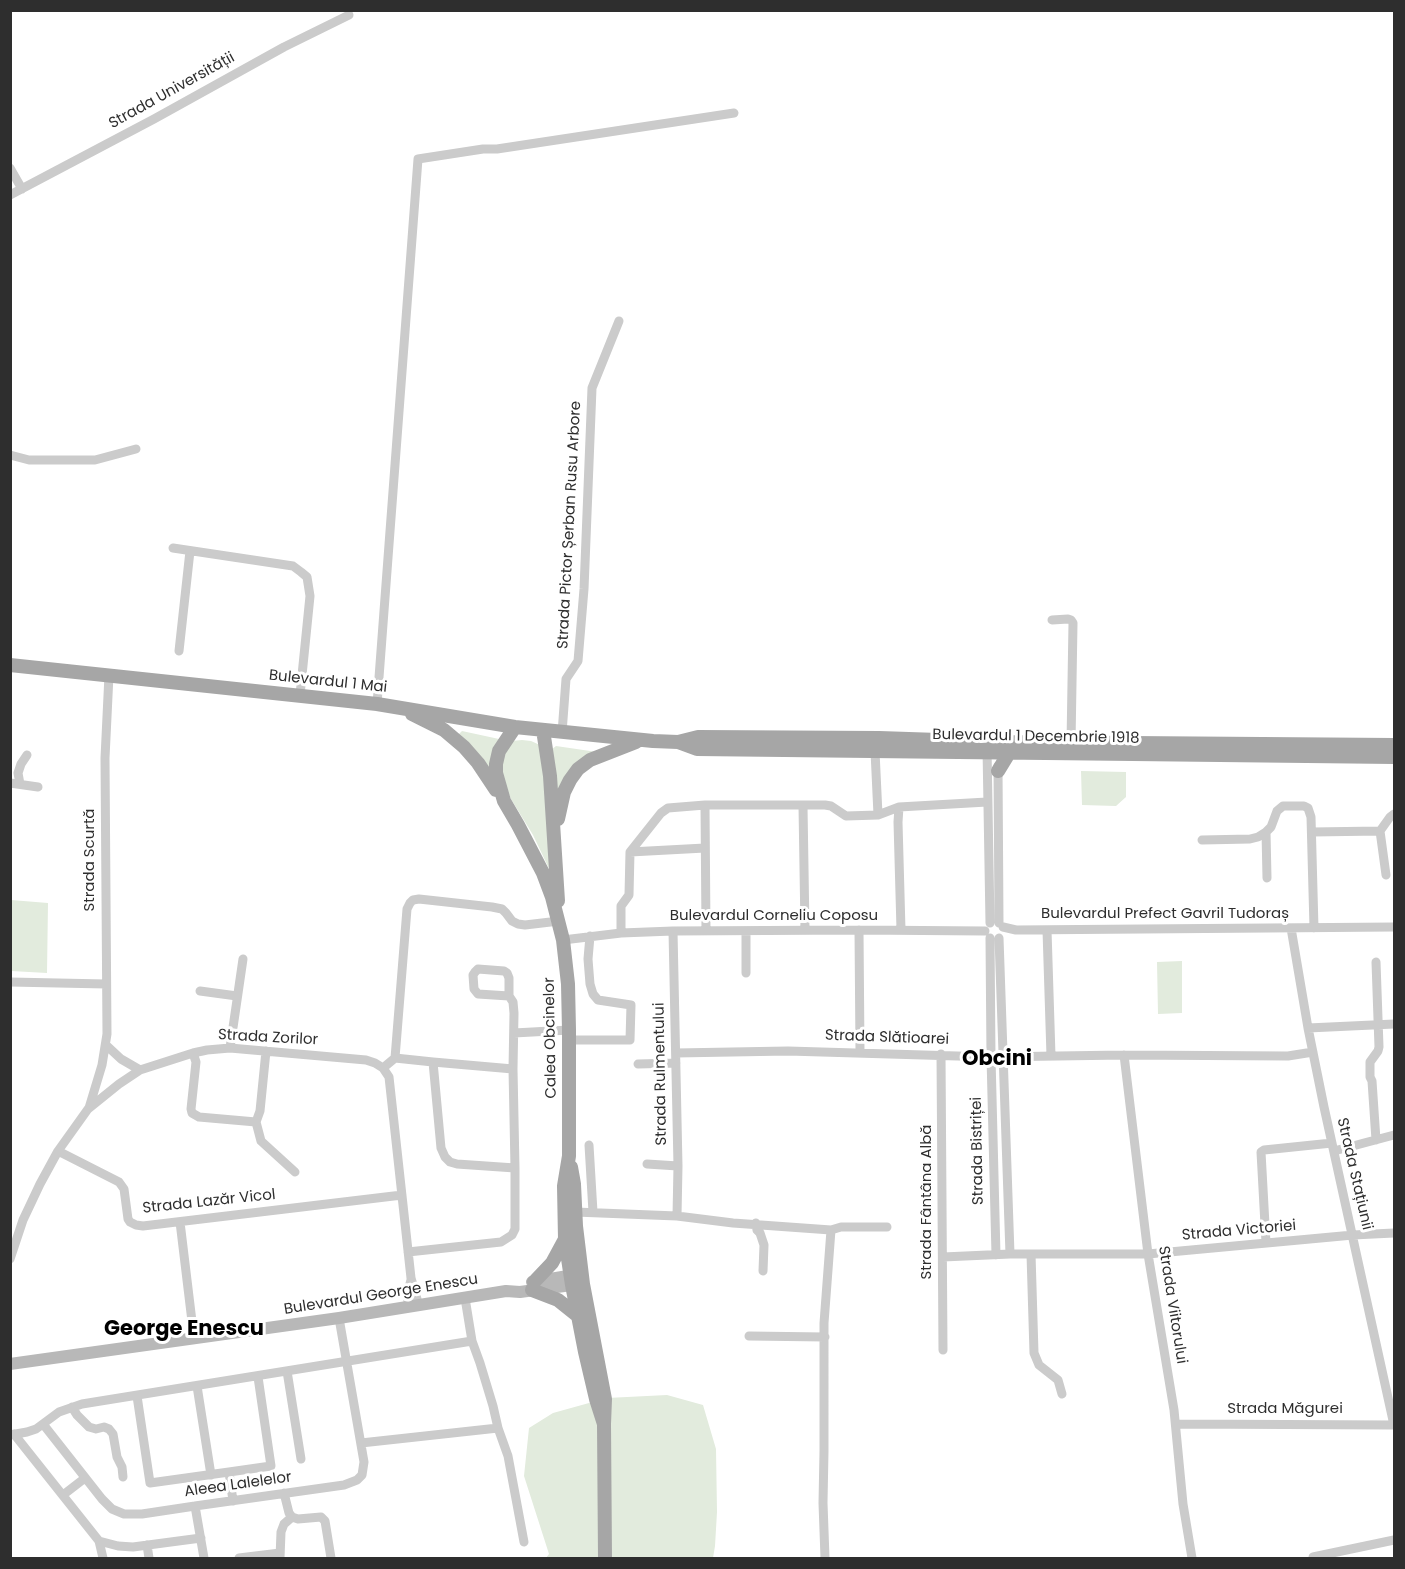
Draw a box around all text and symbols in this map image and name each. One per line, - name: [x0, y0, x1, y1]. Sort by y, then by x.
- street label: Strada Universității: [106, 49, 238, 133]
- street label: Strada Pictor Șerban Rusu Arbore: [555, 400, 585, 650]
- street label: Bulevardul 1 Mai: [268, 667, 388, 697]
- street label: Bulevardul 1 Decembrie 1918: [932, 726, 1140, 748]
- street label: Strada Scurtă: [81, 809, 99, 911]
- street label: Bulevardul Prefect Gavril Tudoraș: [1041, 905, 1289, 923]
- street label: Bulevardul Corneliu Coposu: [670, 907, 878, 925]
- street label: Calea Obcinelor: [541, 977, 561, 1099]
- street label: Strada Rulmentului: [651, 1002, 671, 1146]
- street label: Strada Zorilor: [218, 1026, 318, 1050]
- street label: Strada Slătioarei: [825, 1027, 949, 1049]
- district label: Obcini: [962, 1047, 1032, 1073]
- street label: Strada Bistriței: [968, 1097, 988, 1205]
- street label: Strada Stațiunii: [1332, 1116, 1376, 1232]
- street label: Strada Fântâna Albă: [918, 1124, 936, 1280]
- street label: Strada Lazăr Vicol: [142, 1186, 276, 1218]
- street label: Strada Victoriei: [1181, 1217, 1297, 1245]
- street label: Strada Viitorului: [1154, 1245, 1190, 1365]
- street label: Bulevardul George Enescu: [283, 1271, 479, 1319]
- district label: George Enescu: [104, 1317, 264, 1343]
- street label: Strada Măgurei: [1227, 1400, 1343, 1418]
- street label: Aleea Lalelelor: [183, 1469, 293, 1501]

